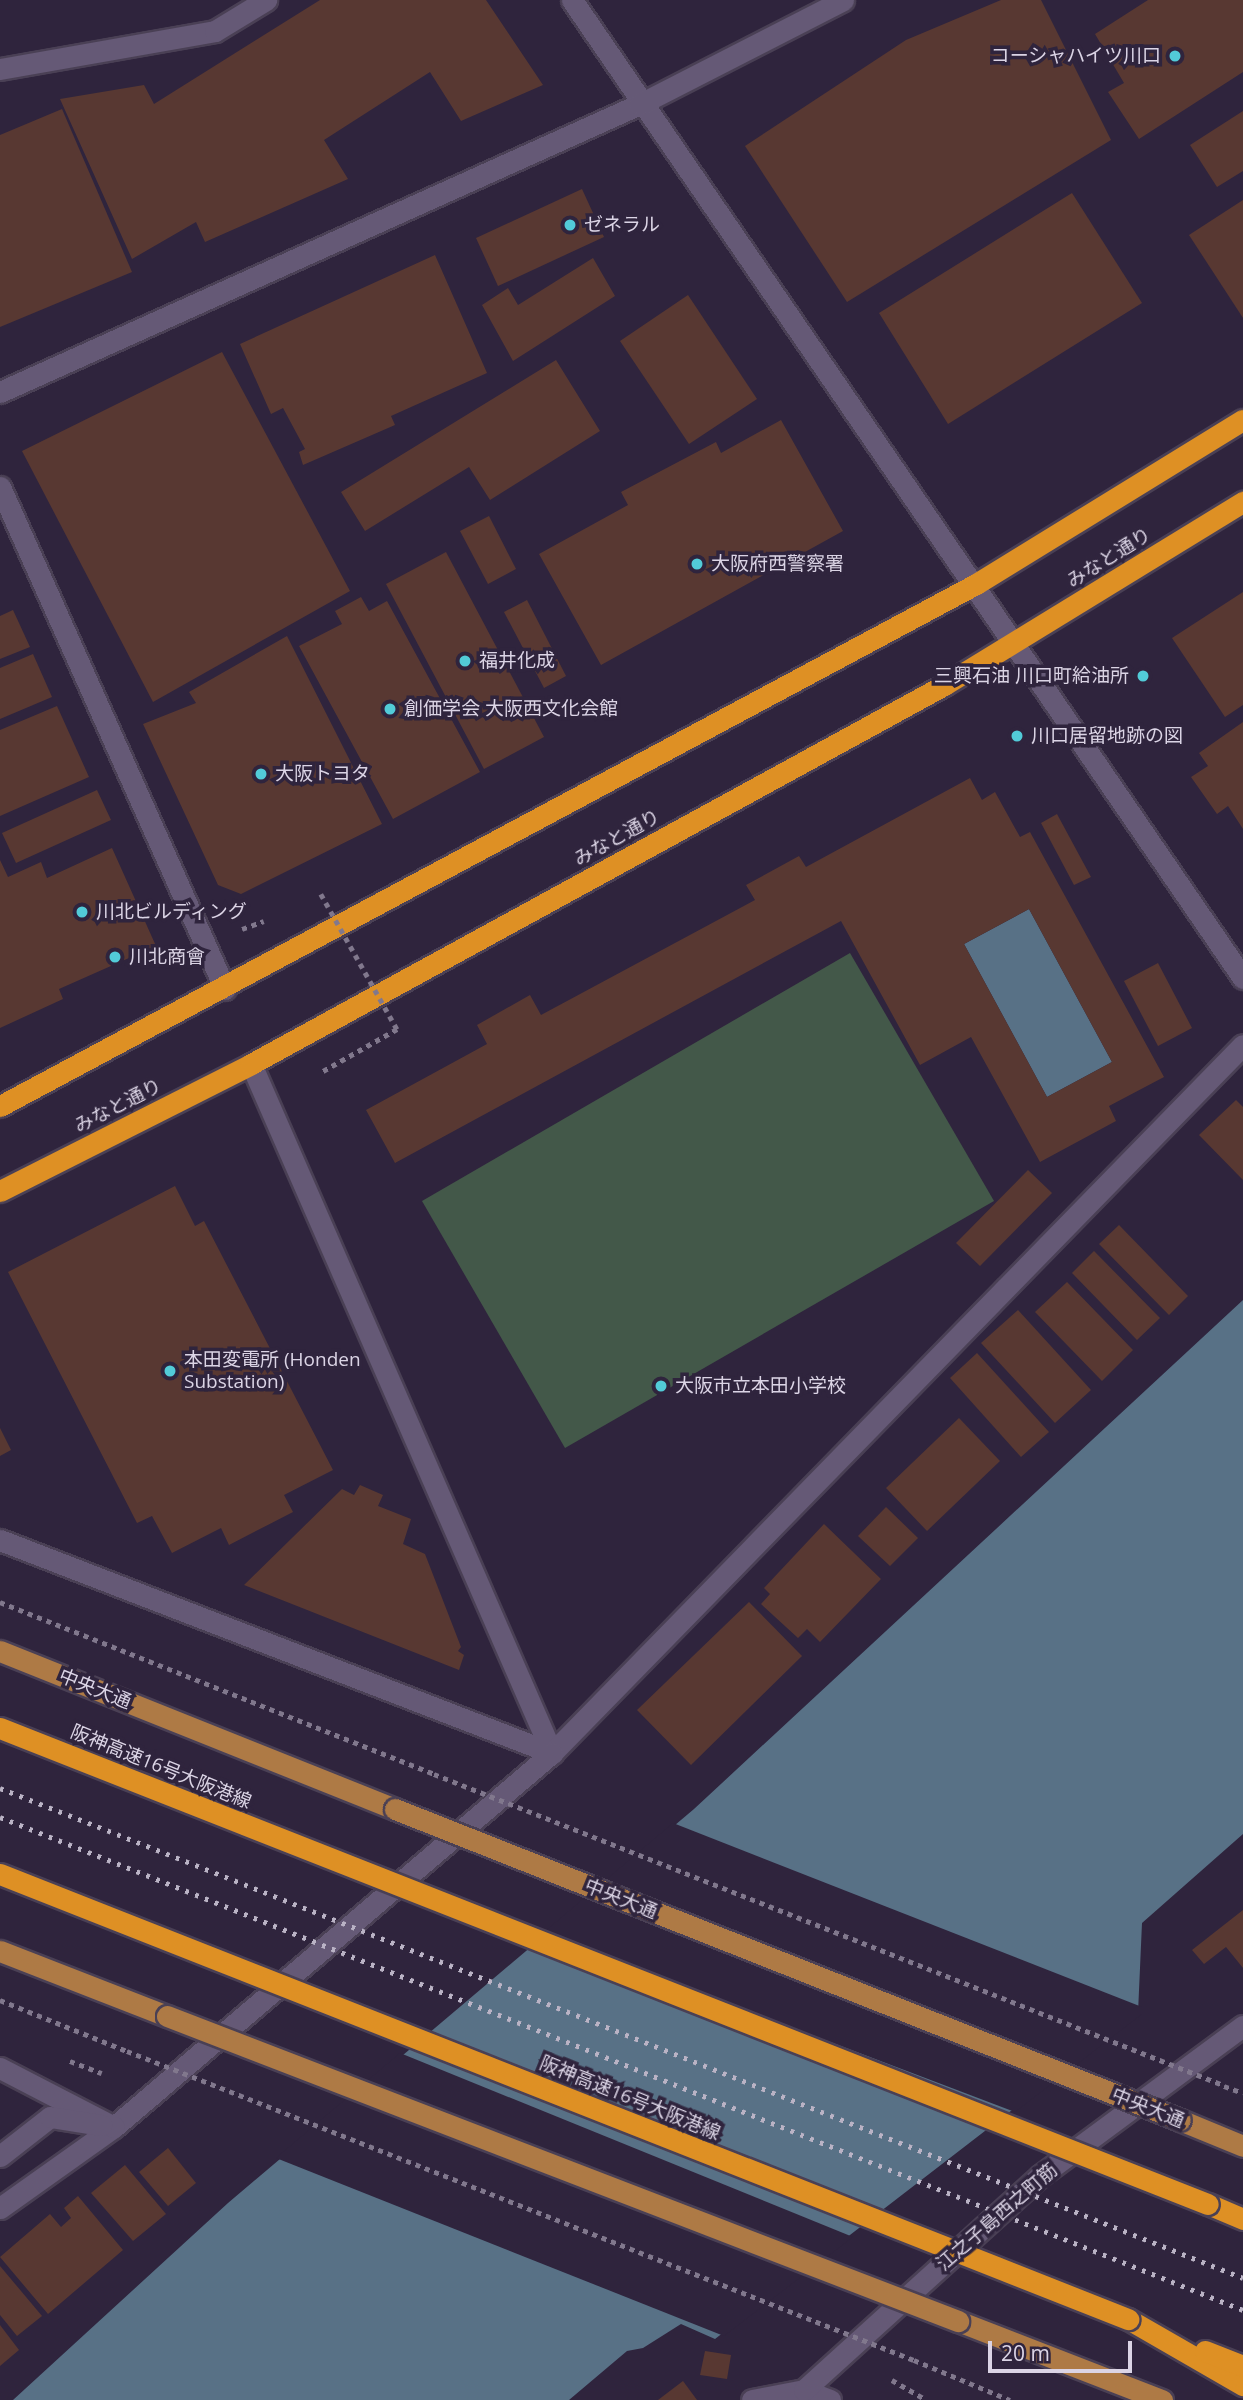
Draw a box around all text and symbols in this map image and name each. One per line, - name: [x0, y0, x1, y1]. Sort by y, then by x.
- place label: コーシャハイツ川口: [990, 45, 1161, 67]
- marker: コーシャハイツ川口: [1167, 48, 1183, 64]
- place label: ゼネラル: [584, 214, 660, 236]
- marker: ゼネラル: [562, 217, 578, 233]
- street label: みなと通り: [1063, 523, 1155, 593]
- place label: 大阪府西警察署: [711, 553, 844, 575]
- marker: 大阪府西警察署: [689, 556, 705, 572]
- place label: 福井化成: [479, 650, 555, 672]
- marker: 福井化成: [457, 653, 473, 669]
- place label: 三興石油 川口町給油所: [934, 665, 1129, 687]
- marker: 三興石油 川口町給油所: [1135, 668, 1151, 684]
- place label: 創価学会 大阪西文化会館: [404, 698, 618, 720]
- marker: 創価学会 大阪西文化会館: [382, 701, 398, 717]
- place label: 川口居留地跡の図: [1031, 725, 1183, 747]
- marker: 川口居留地跡の図: [1009, 728, 1025, 744]
- place label: 大阪トヨタ: [275, 763, 370, 785]
- marker: 大阪トヨタ: [253, 766, 269, 782]
- street label: みなと通り: [570, 805, 664, 871]
- place label: 川北ビルディング: [96, 901, 248, 923]
- marker: 川北ビルディング: [74, 904, 90, 920]
- place label: 川北商會: [129, 946, 205, 968]
- marker: 川北商會: [107, 949, 123, 965]
- street label: みなと通り: [71, 1074, 165, 1138]
- place label: 本田変電所 (Honden Substation): [184, 1349, 361, 1393]
- marker: 本田変電所 (Honden Substation): [162, 1363, 178, 1379]
- place label: 大阪市立本田小学校: [675, 1375, 846, 1397]
- marker: 大阪市立本田小学校: [653, 1378, 669, 1394]
- street label: 中央大通: [55, 1664, 135, 1714]
- street label: 阪神高速16号大阪港線: [67, 1720, 255, 1814]
- street label: 中央大通: [581, 1874, 661, 1924]
- street label: 阪神高速16号大阪港線: [536, 2051, 724, 2145]
- street label: 中央大通: [1108, 2083, 1188, 2133]
- street label: 江之子島西之町筋: [932, 2159, 1062, 2275]
- scale bar: [991, 2326, 1134, 2370]
- text: 20 m: [1001, 2339, 1050, 2367]

